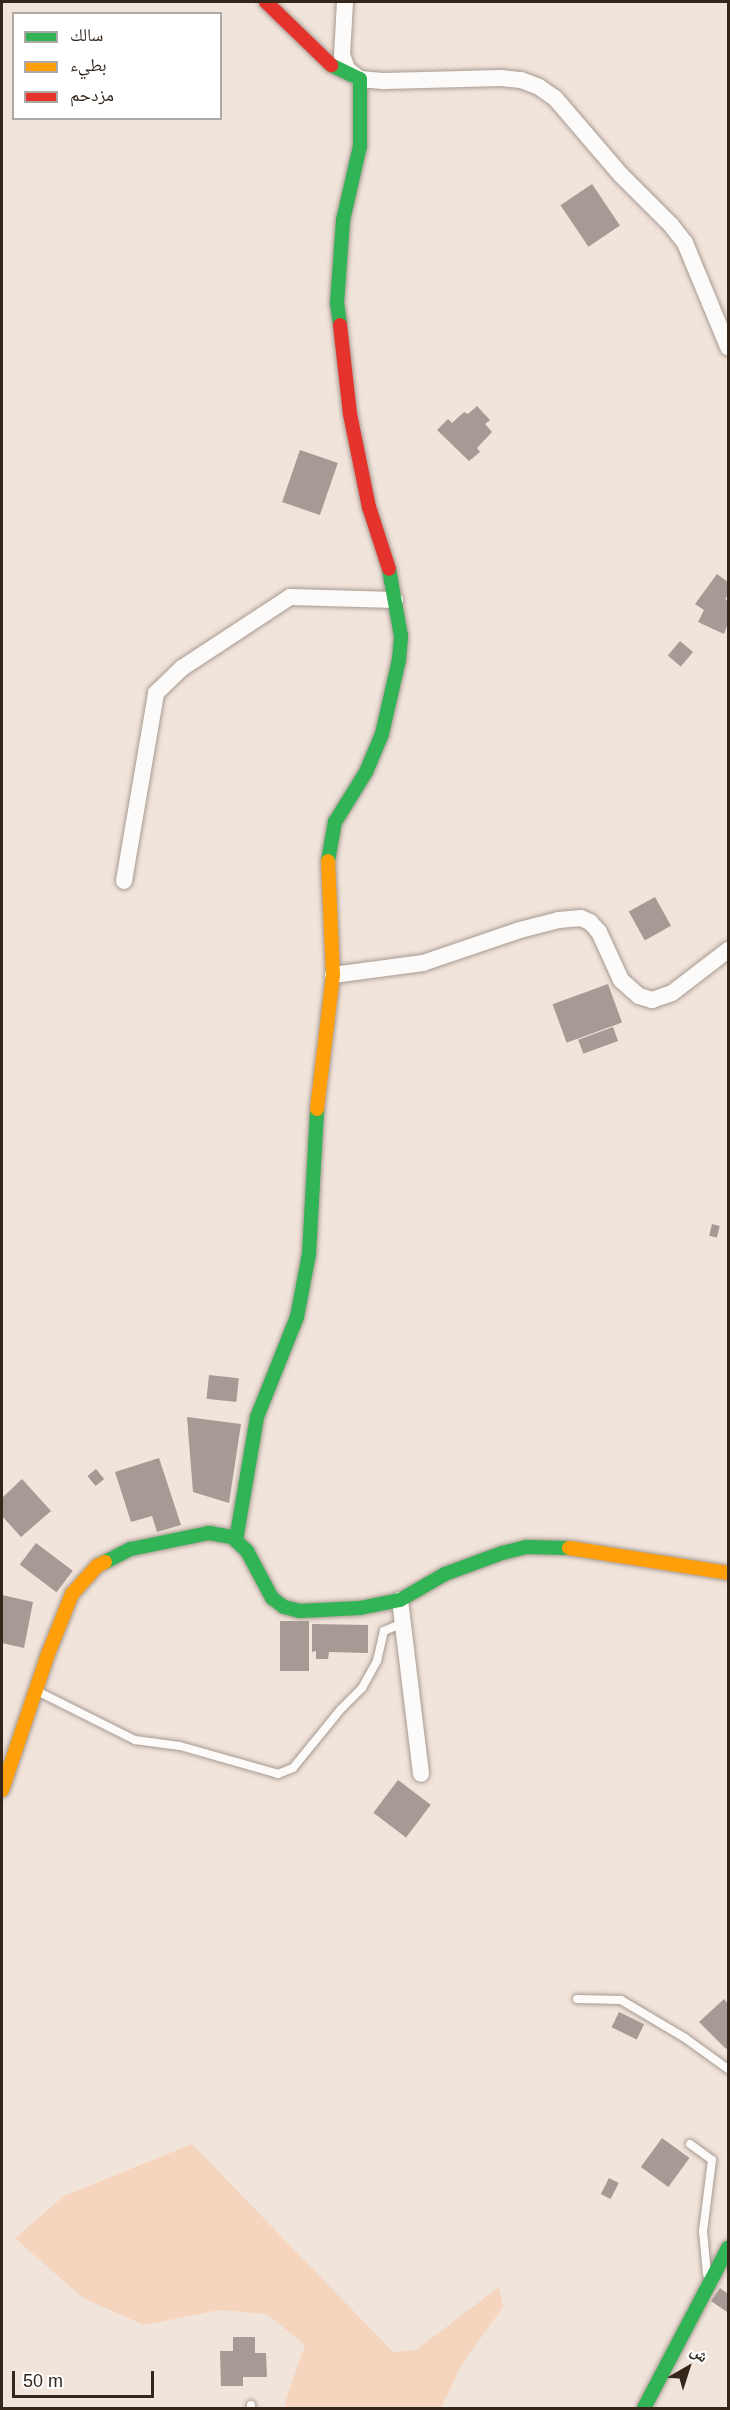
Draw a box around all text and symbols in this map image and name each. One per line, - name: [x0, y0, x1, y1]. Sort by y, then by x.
- legend: [12, 12, 222, 120]
- text: سالك: [70, 25, 103, 45]
- text: بطيء: [70, 55, 107, 75]
- text: مزدحم: [70, 85, 114, 105]
- north arrow: [658, 2338, 718, 2398]
- text: ش: [688, 2342, 712, 2366]
- scale bar: [15, 2359, 158, 2397]
- text: 50 m: [23, 2371, 63, 2391]

